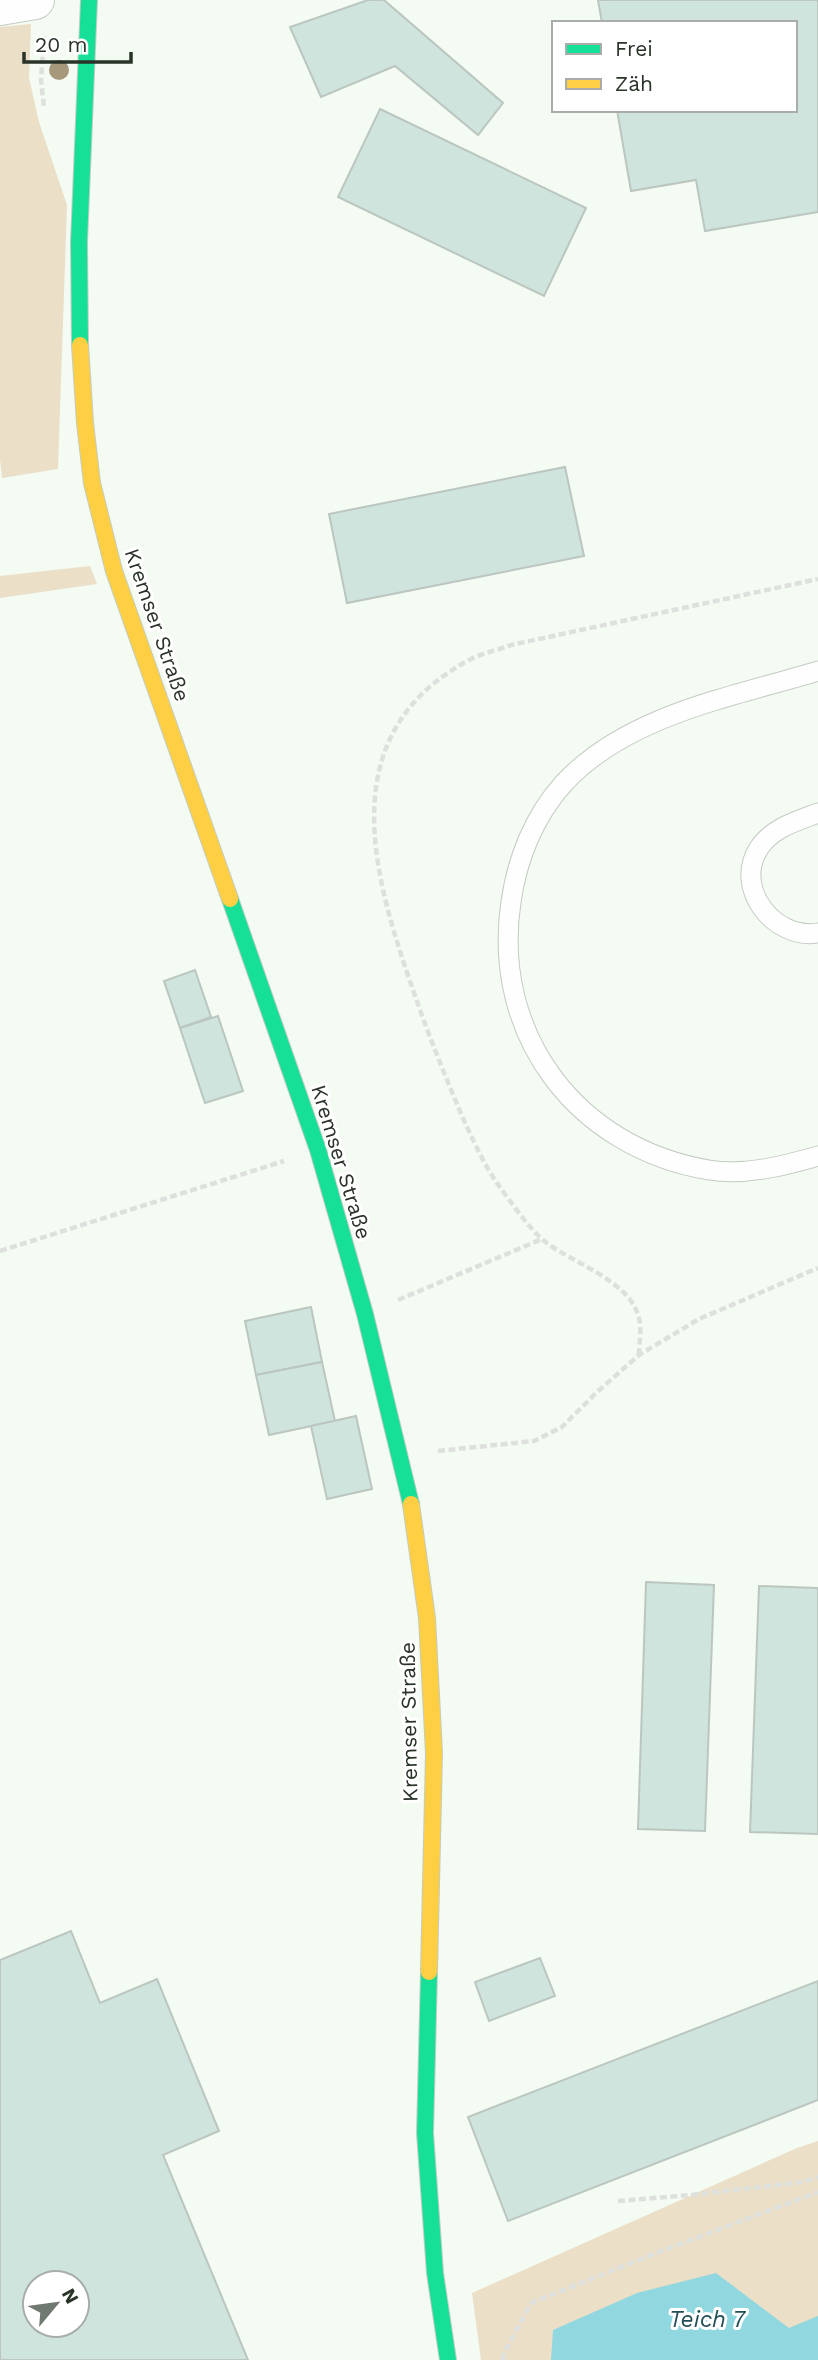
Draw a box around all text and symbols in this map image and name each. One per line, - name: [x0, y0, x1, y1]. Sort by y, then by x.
- scale bar: [24, 21, 131, 65]
- legend: [552, 21, 797, 112]
- text: 20 m: [35, 32, 87, 57]
- text: Frei: [615, 36, 653, 61]
- text: Zäh: [615, 71, 653, 96]
- street label: Kremser Straße: [120, 545, 195, 705]
- street label: Kremser Straße: [306, 1082, 377, 1242]
- street label: Kremser Straße: [395, 1642, 422, 1802]
- north arrow: [21, 2269, 91, 2339]
- text: N: [57, 2284, 84, 2308]
- water label: Teich 7: [669, 2306, 747, 2333]

